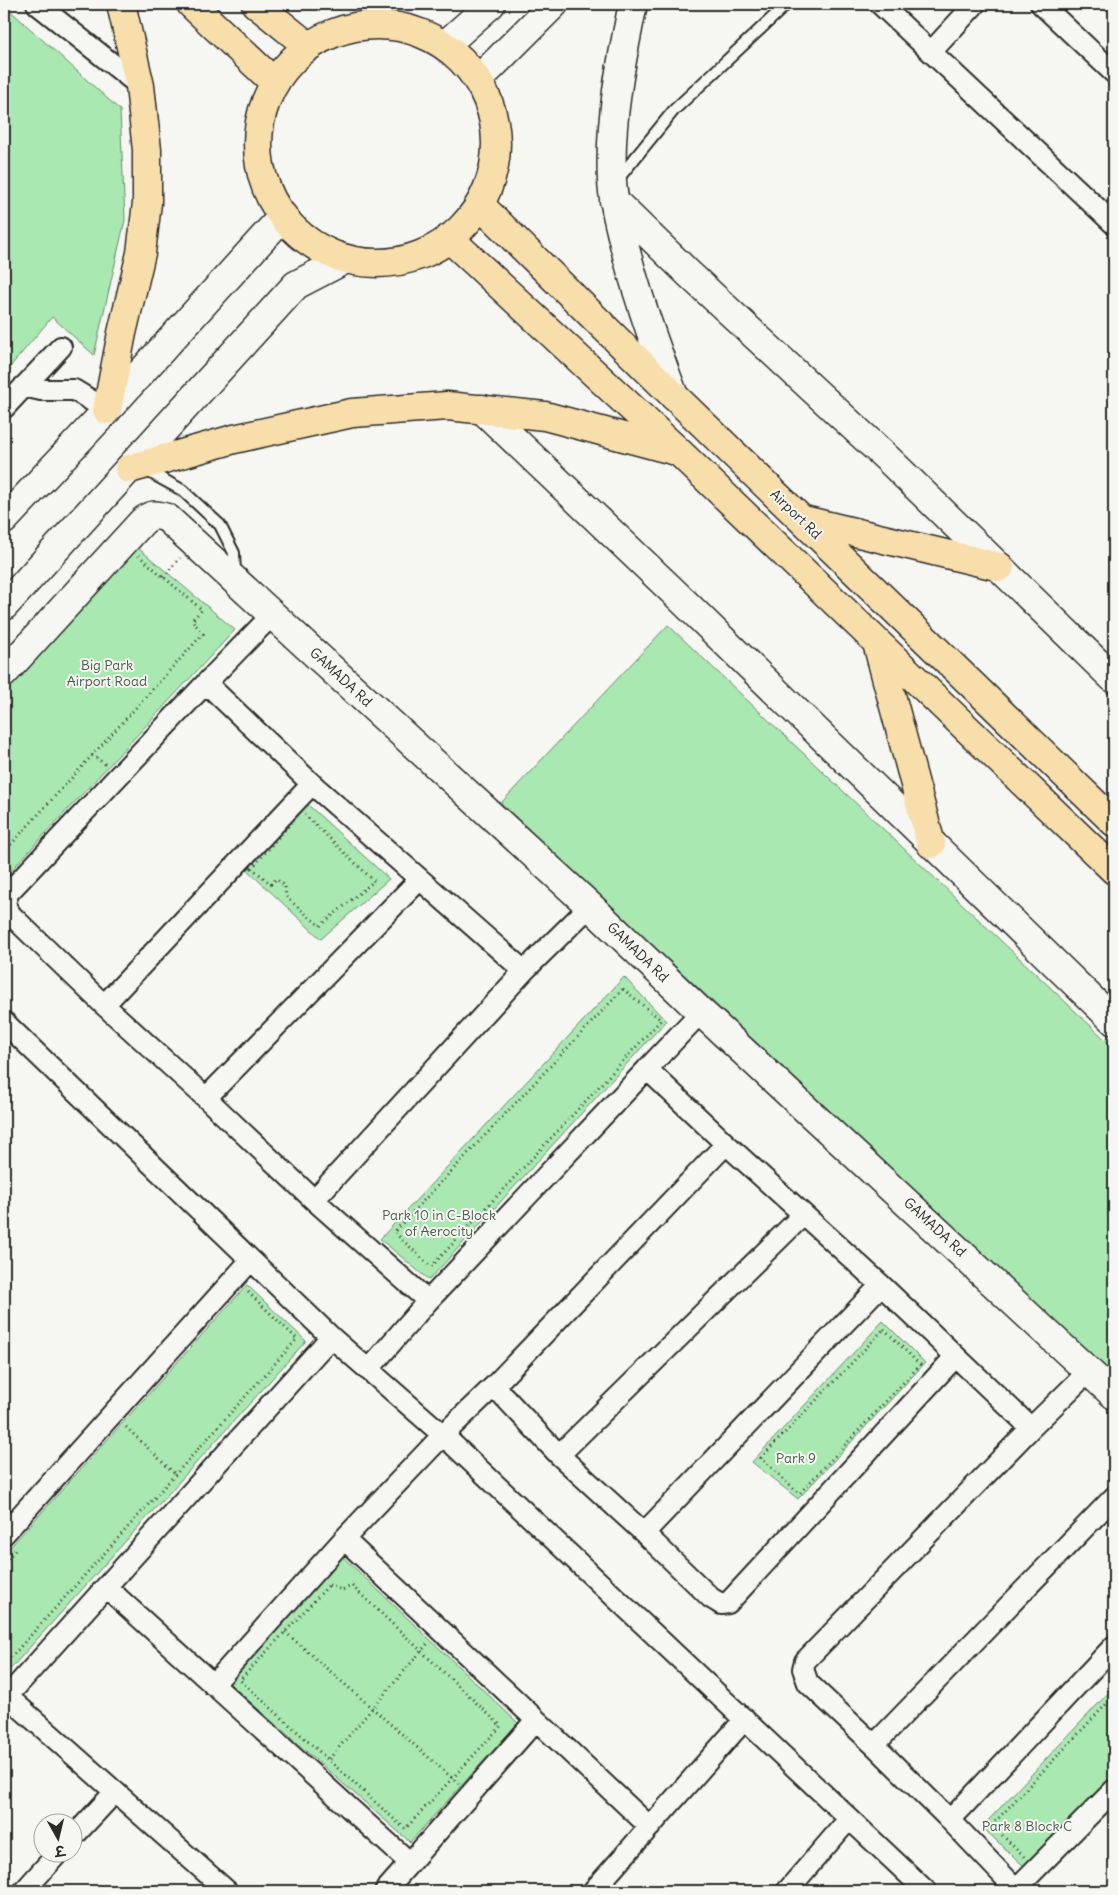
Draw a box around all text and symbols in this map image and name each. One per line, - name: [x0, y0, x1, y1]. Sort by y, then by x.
- street label: Airport Rd: [767, 485, 825, 543]
- street label: GAMADA Rd: [306, 644, 376, 710]
- park label: Big Park Airport Road: [67, 656, 147, 690]
- street label: GAMADA Rd: [603, 918, 673, 986]
- street label: GAMADA Rd: [900, 1194, 970, 1260]
- park label: Park 10 in C-Block of Aerocity: [382, 1206, 496, 1240]
- park label: Park 9: [776, 1449, 816, 1467]
- north arrow: [32, 1812, 82, 1862]
- park label: Park 8 Block C: [982, 1817, 1072, 1835]
- text: उ: [52, 1841, 68, 1861]

